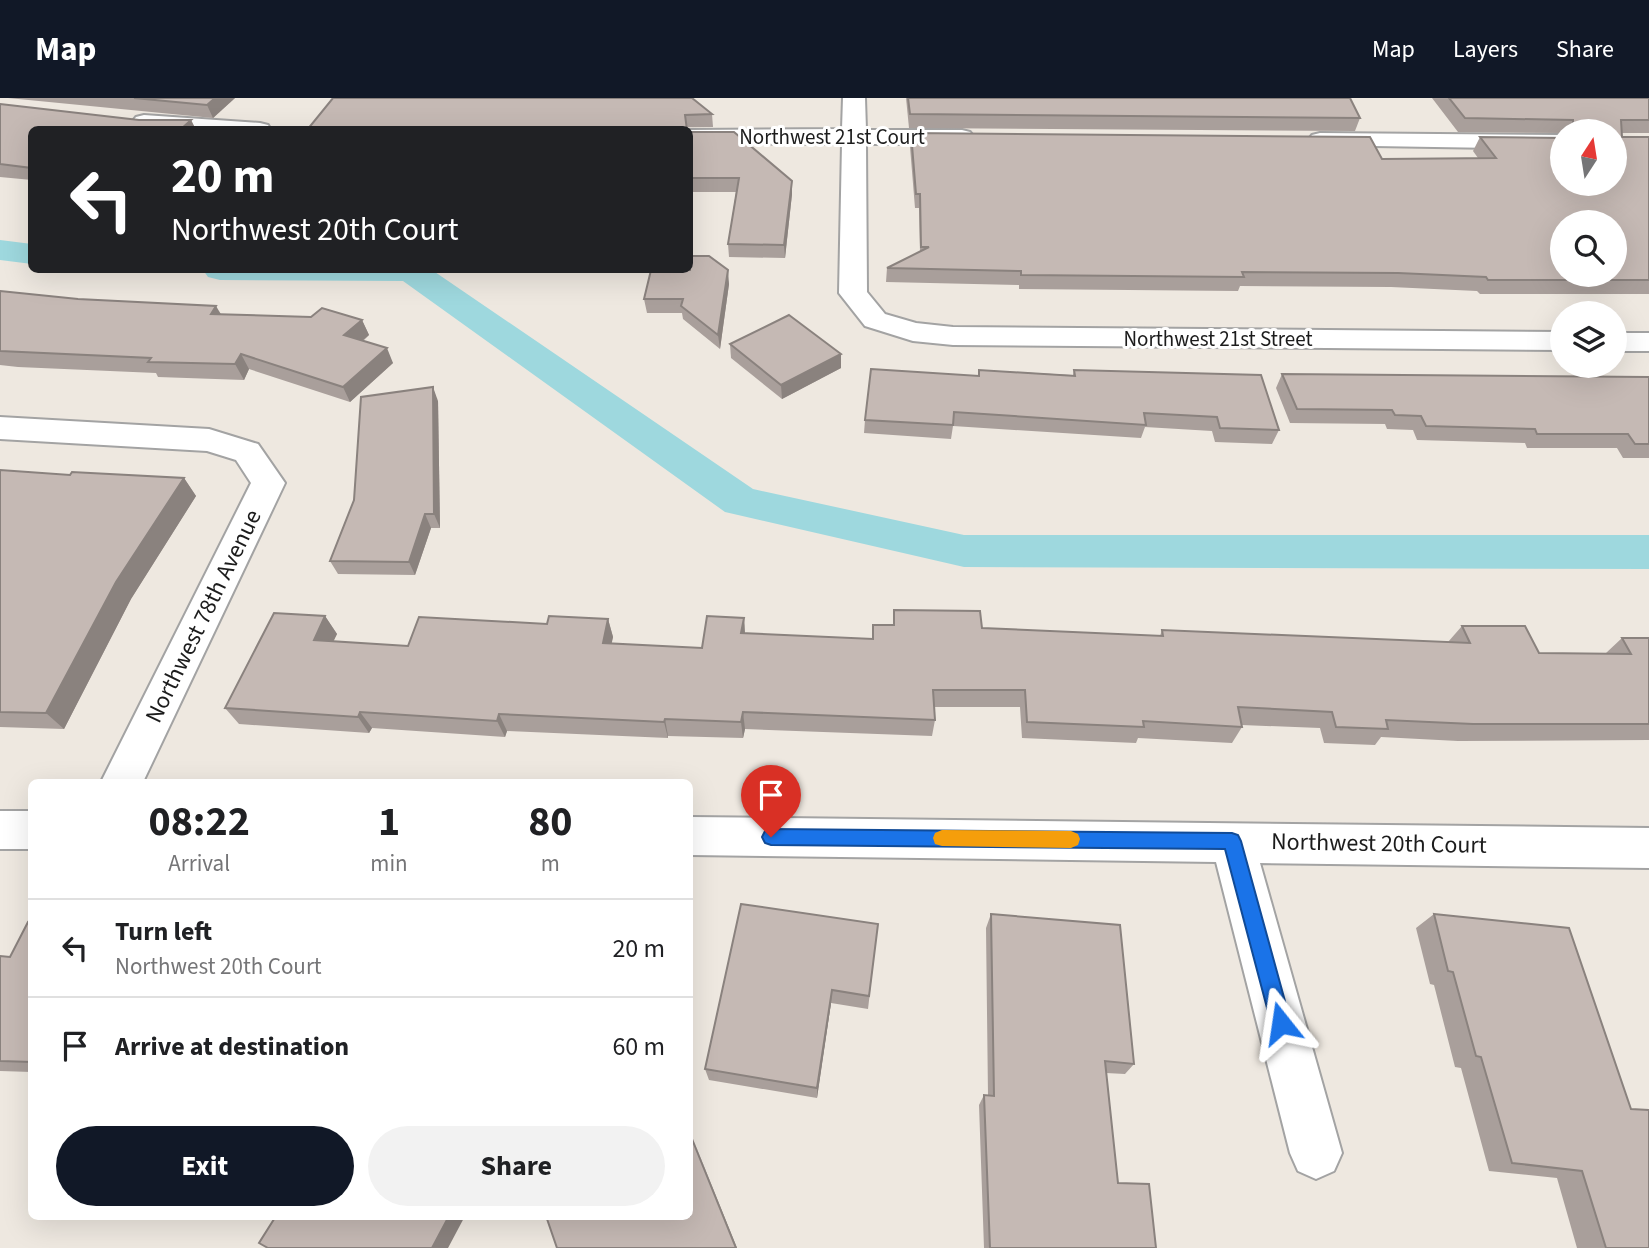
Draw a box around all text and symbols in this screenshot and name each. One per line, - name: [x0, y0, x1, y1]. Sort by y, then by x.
- text: Map: [35, 26, 96, 73]
- text: Map: [1372, 32, 1415, 67]
- text: Layers: [1453, 32, 1518, 67]
- text: Share: [1556, 32, 1614, 67]
- north arrow: [1550, 119, 1628, 196]
- map controls: [1550, 119, 1627, 378]
- street label: Northwest 21st Court: [739, 122, 925, 152]
- text: 20 m: [171, 142, 275, 212]
- icon: left: [56, 154, 147, 245]
- text: Northwest 20th Court: [171, 207, 459, 253]
- button: search: [1550, 210, 1627, 287]
- button: layers: [1550, 301, 1627, 378]
- street label: Northwest 21st Street: [1123, 324, 1313, 354]
- street label: Northwest 78th Avenue: [137, 504, 270, 729]
- pin: [741, 765, 801, 837]
- icon: arrive: [752, 776, 790, 814]
- text: 08:22: [149, 792, 250, 852]
- text: 1: [378, 792, 400, 852]
- text: 80: [528, 792, 572, 852]
- street label: Northwest 20th Court: [1271, 824, 1487, 863]
- text: Arrival: [168, 847, 230, 880]
- text: min: [370, 847, 408, 880]
- text: m: [541, 847, 560, 880]
- text: Turn left: [115, 913, 212, 950]
- icon: left: [56, 929, 94, 967]
- text: 20 m: [612, 930, 665, 967]
- text: Northwest 20th Court: [115, 950, 322, 983]
- position arrow: [1244, 986, 1318, 1060]
- icon: arrive: [56, 1027, 94, 1065]
- text: Arrive at destination: [115, 1028, 349, 1065]
- text: 60 m: [612, 1028, 665, 1065]
- button: Exit: [56, 1126, 354, 1206]
- button: Share: [368, 1126, 665, 1206]

